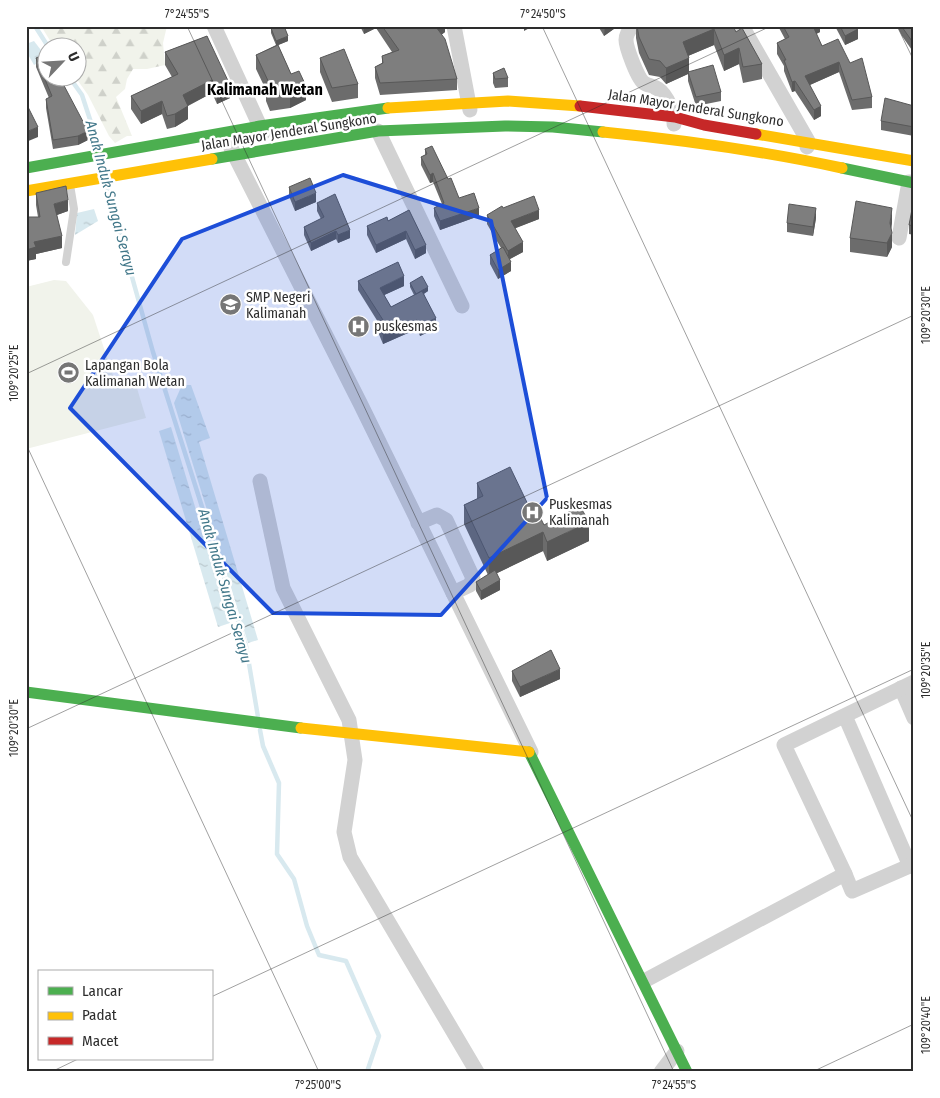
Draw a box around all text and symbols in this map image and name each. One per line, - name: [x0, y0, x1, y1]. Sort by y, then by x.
- text: 7°24'55"S: [165, 7, 209, 21]
- text: 7°24'50"S: [520, 7, 566, 21]
- north arrow: [38, 38, 88, 88]
- text: U: [64, 49, 83, 64]
- district label: Kalimanah Wetan: [207, 80, 323, 99]
- street label: Jalan Mayor Jenderal Sungkono: [607, 86, 785, 130]
- street label: Jalan Mayor Jenderal Sungkono: [200, 110, 378, 154]
- water label: Anak Induk Sungai Serayu: [81, 117, 140, 278]
- text: 109°20'30"E: [919, 286, 933, 344]
- place label: SMP Negeri Kalimanah: [246, 289, 310, 322]
- school or university icon: SMP Negeri Kalimanah: [218, 293, 242, 317]
- hospital icon: puskesmas: [346, 314, 370, 338]
- place label: puskesmas: [374, 318, 438, 335]
- text: 109°20'25"E: [7, 344, 21, 401]
- place label: Lapangan Bola Kalimanah Wetan: [85, 357, 185, 390]
- sports icon: Lapangan Bola Kalimanah Wetan: [57, 361, 81, 385]
- place label: Puskesmas Kalimanah: [549, 496, 612, 529]
- hospital icon: Puskesmas Kalimanah: [521, 500, 545, 524]
- water label: Anak Induk Sungai Serayu: [194, 506, 256, 666]
- text: 109°20'35"E: [919, 641, 933, 698]
- text: 109°20'30"E: [7, 699, 21, 757]
- legend: [38, 970, 212, 1060]
- text: Lancar: [82, 982, 123, 1000]
- text: 109°20'40"E: [919, 996, 933, 1054]
- text: Padat: [82, 1006, 117, 1024]
- text: Macet: [82, 1032, 119, 1050]
- text: 7°25'00"S: [295, 1078, 341, 1092]
- text: 7°24'55"S: [652, 1078, 696, 1092]

